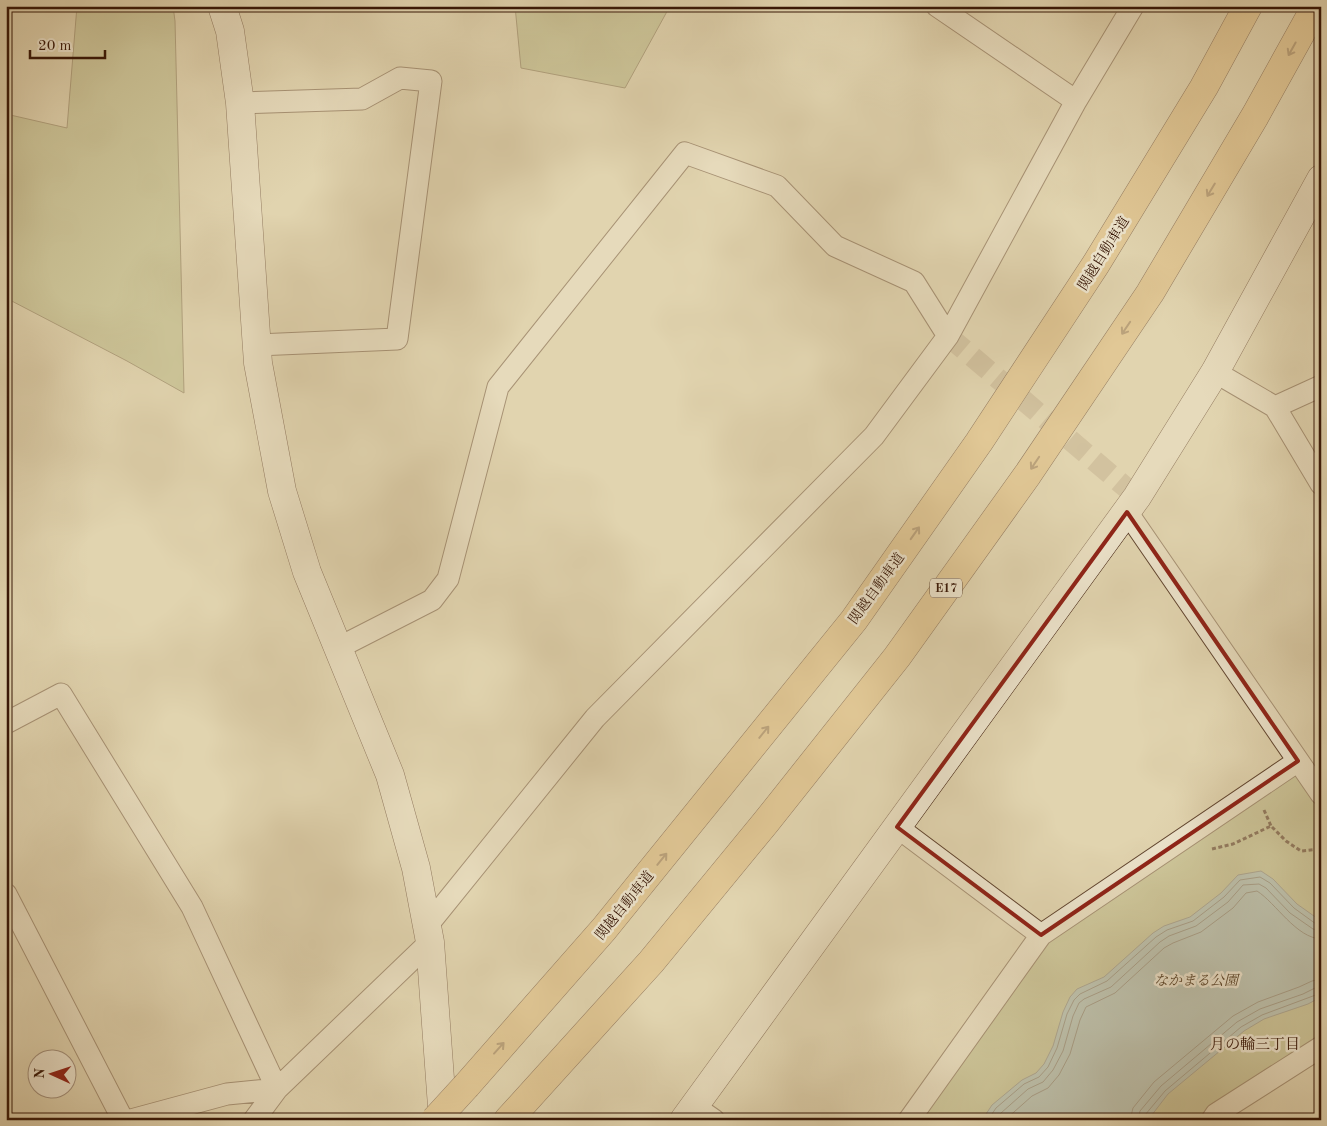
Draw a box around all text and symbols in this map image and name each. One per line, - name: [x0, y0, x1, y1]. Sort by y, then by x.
- scale bar: [30, 28, 105, 60]
- text: 20 m: [38, 39, 72, 54]
- one-way arrow: [1287, 41, 1296, 56]
- one-way arrow: [1206, 182, 1216, 196]
- street label: 関越自動車道: [1075, 214, 1132, 293]
- one-way arrow: [1121, 321, 1131, 335]
- one-way arrow: [1030, 456, 1040, 470]
- one-way arrow: [910, 526, 920, 540]
- street label: 関越自動車道: [846, 550, 907, 627]
- road number: E17: [930, 578, 962, 598]
- one-way arrow: [758, 726, 769, 739]
- one-way arrow: [656, 852, 667, 865]
- street label: 関越自動車道: [592, 868, 657, 943]
- park label: なかまる公園: [1154, 973, 1240, 988]
- district label: 月の輪三丁目: [1210, 1036, 1300, 1053]
- one-way arrow: [493, 1042, 505, 1055]
- north arrow: [28, 1048, 78, 1098]
- text: N: [33, 1067, 47, 1079]

